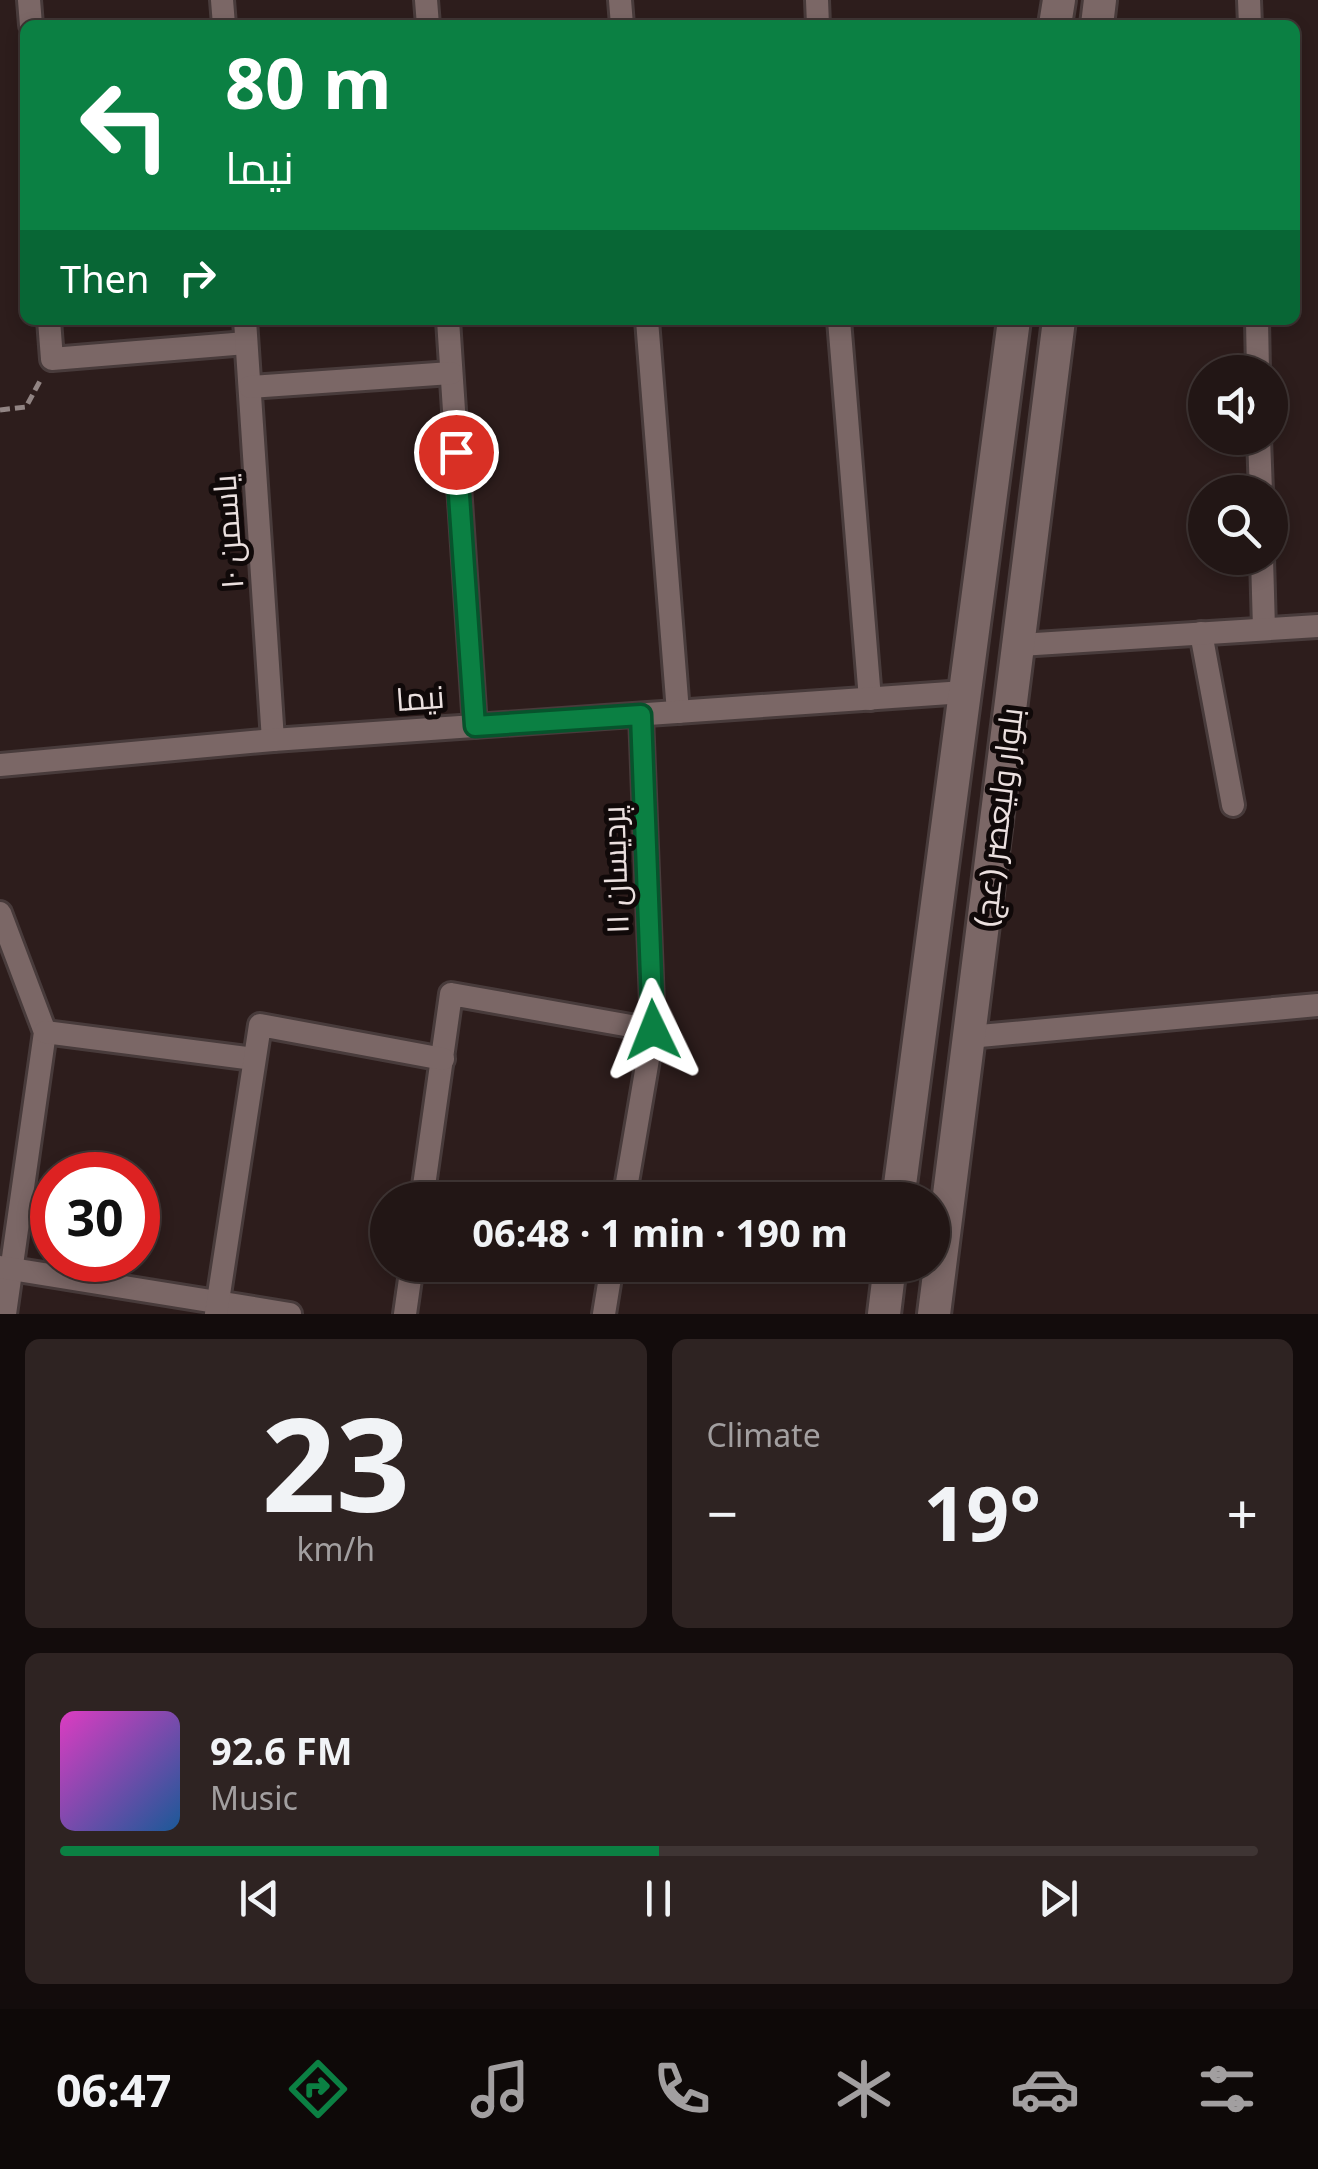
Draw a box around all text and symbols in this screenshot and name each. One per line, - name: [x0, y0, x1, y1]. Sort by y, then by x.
- text: 80 m: [225, 34, 392, 130]
- icon: left: [60, 60, 190, 190]
- text: نیما: [225, 136, 294, 197]
- icon: right: [170, 250, 225, 305]
- text: Then: [60, 252, 150, 304]
- map controls: [1188, 355, 1288, 575]
- button: sound: [1188, 355, 1288, 455]
- pin: [414, 410, 499, 495]
- icon: arrive: [429, 425, 484, 480]
- street label: یاسمن ۱۰: [202, 473, 252, 591]
- button: search: [1188, 475, 1288, 575]
- street label: نیما: [394, 674, 446, 720]
- street label: بلوار ولیعصر (عج): [962, 705, 1034, 929]
- street label: پردیسان ۱۱: [590, 805, 639, 935]
- position arrow: [601, 978, 705, 1082]
- speed limit sign: 30: [30, 1152, 160, 1282]
- text: 06:48 · 1 min · 190 m: [472, 1206, 848, 1258]
- text: 23: [261, 1373, 410, 1550]
- text: Climate: [707, 1413, 821, 1456]
- text: 19°: [923, 1461, 1041, 1563]
- text: −: [707, 1475, 738, 1550]
- text: +: [1227, 1475, 1258, 1550]
- text: km/h: [296, 1527, 375, 1570]
- text: 92.6 FM: [210, 1724, 352, 1776]
- text: Music: [210, 1776, 298, 1819]
- icon: previous: [232, 1871, 287, 1926]
- icon: pause: [631, 1871, 686, 1926]
- icon: next: [1031, 1871, 1086, 1926]
- icon: directions: [283, 2054, 353, 2124]
- icon: music: [465, 2054, 535, 2124]
- icon: phone: [647, 2054, 717, 2124]
- icon: climate: [829, 2054, 899, 2124]
- icon: car: [1010, 2054, 1080, 2124]
- icon: filters: [1192, 2054, 1262, 2124]
- text: 06:47: [56, 2059, 171, 2120]

